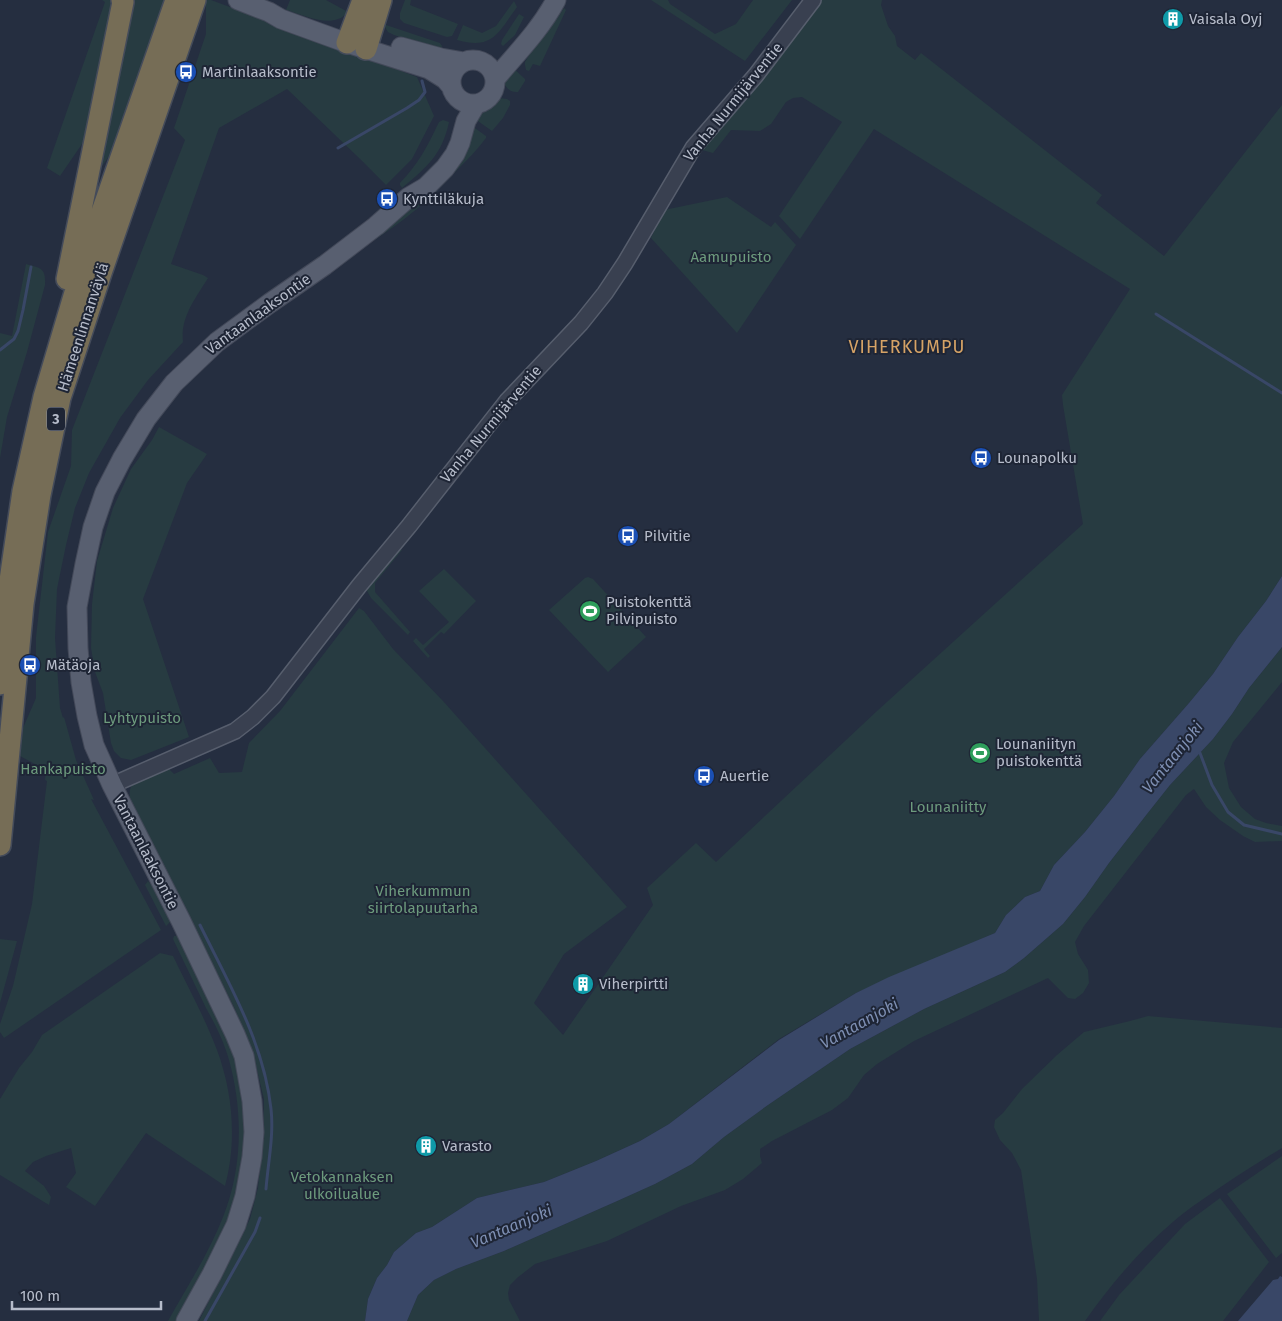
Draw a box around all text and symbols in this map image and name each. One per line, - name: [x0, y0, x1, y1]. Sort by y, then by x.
- building icon: Vaisala Oyj: [1161, 7, 1185, 31]
- place label: Vaisala Oyj: [1189, 10, 1262, 28]
- street label: Vanha Nurmijärventie: [680, 39, 786, 165]
- bus stop icon: Martinlaaksontie: [174, 60, 198, 84]
- place label: Martinlaaksontie: [202, 63, 317, 81]
- bus stop icon: Kynttiläkuja: [375, 187, 399, 211]
- place label: Kynttiläkuja: [403, 190, 484, 208]
- park label: Aamupuisto: [690, 248, 772, 266]
- street label: Hämeenlinnanväylä: [54, 260, 112, 394]
- street label: Vantaanlaaksontie: [202, 270, 314, 358]
- district label: VIHERKUMPU: [849, 336, 965, 358]
- street label: Vanha Nurmijärventie: [437, 362, 545, 486]
- road number: 3: [47, 408, 65, 430]
- bus stop icon: Lounapolku: [969, 446, 993, 470]
- place label: Lounapolku: [997, 449, 1077, 467]
- bus stop icon: Pilvitie: [616, 524, 640, 548]
- place label: Pilvitie: [644, 527, 691, 545]
- place label: Puistokenttä Pilvipuisto: [606, 593, 692, 628]
- sports icon: Puistokenttä Pilvipuisto: [578, 599, 602, 623]
- bus stop icon: Mätäoja: [18, 653, 42, 677]
- place label: Mätäoja: [46, 656, 100, 674]
- park label: Lyhtypuisto: [103, 709, 181, 727]
- water label: Vantaanjoki: [1138, 717, 1207, 797]
- place label: Lounaniityn puistokenttä: [996, 735, 1082, 770]
- sports icon: Lounaniityn puistokenttä: [968, 741, 992, 765]
- park label: Hankapuisto: [20, 760, 106, 778]
- bus stop icon: Auertie: [692, 764, 716, 788]
- place label: Auertie: [720, 767, 769, 785]
- street label: Vantaanlaaksontie: [109, 792, 183, 912]
- park label: Lounaniitty: [910, 798, 987, 816]
- park label: Viherkummun siirtolapuutarha: [368, 882, 478, 917]
- building icon: Viherpirtti: [571, 972, 595, 996]
- place label: Viherpirtti: [599, 975, 668, 993]
- water label: Vantaanjoki: [817, 994, 902, 1053]
- building icon: Varasto: [414, 1134, 438, 1158]
- place label: Varasto: [442, 1137, 492, 1155]
- park label: Vetokannaksen ulkoilualue: [290, 1168, 394, 1203]
- water label: Vantaanjoki: [468, 1201, 555, 1252]
- scale bar: [12, 1278, 161, 1310]
- text: 100 m: [20, 1287, 60, 1305]

